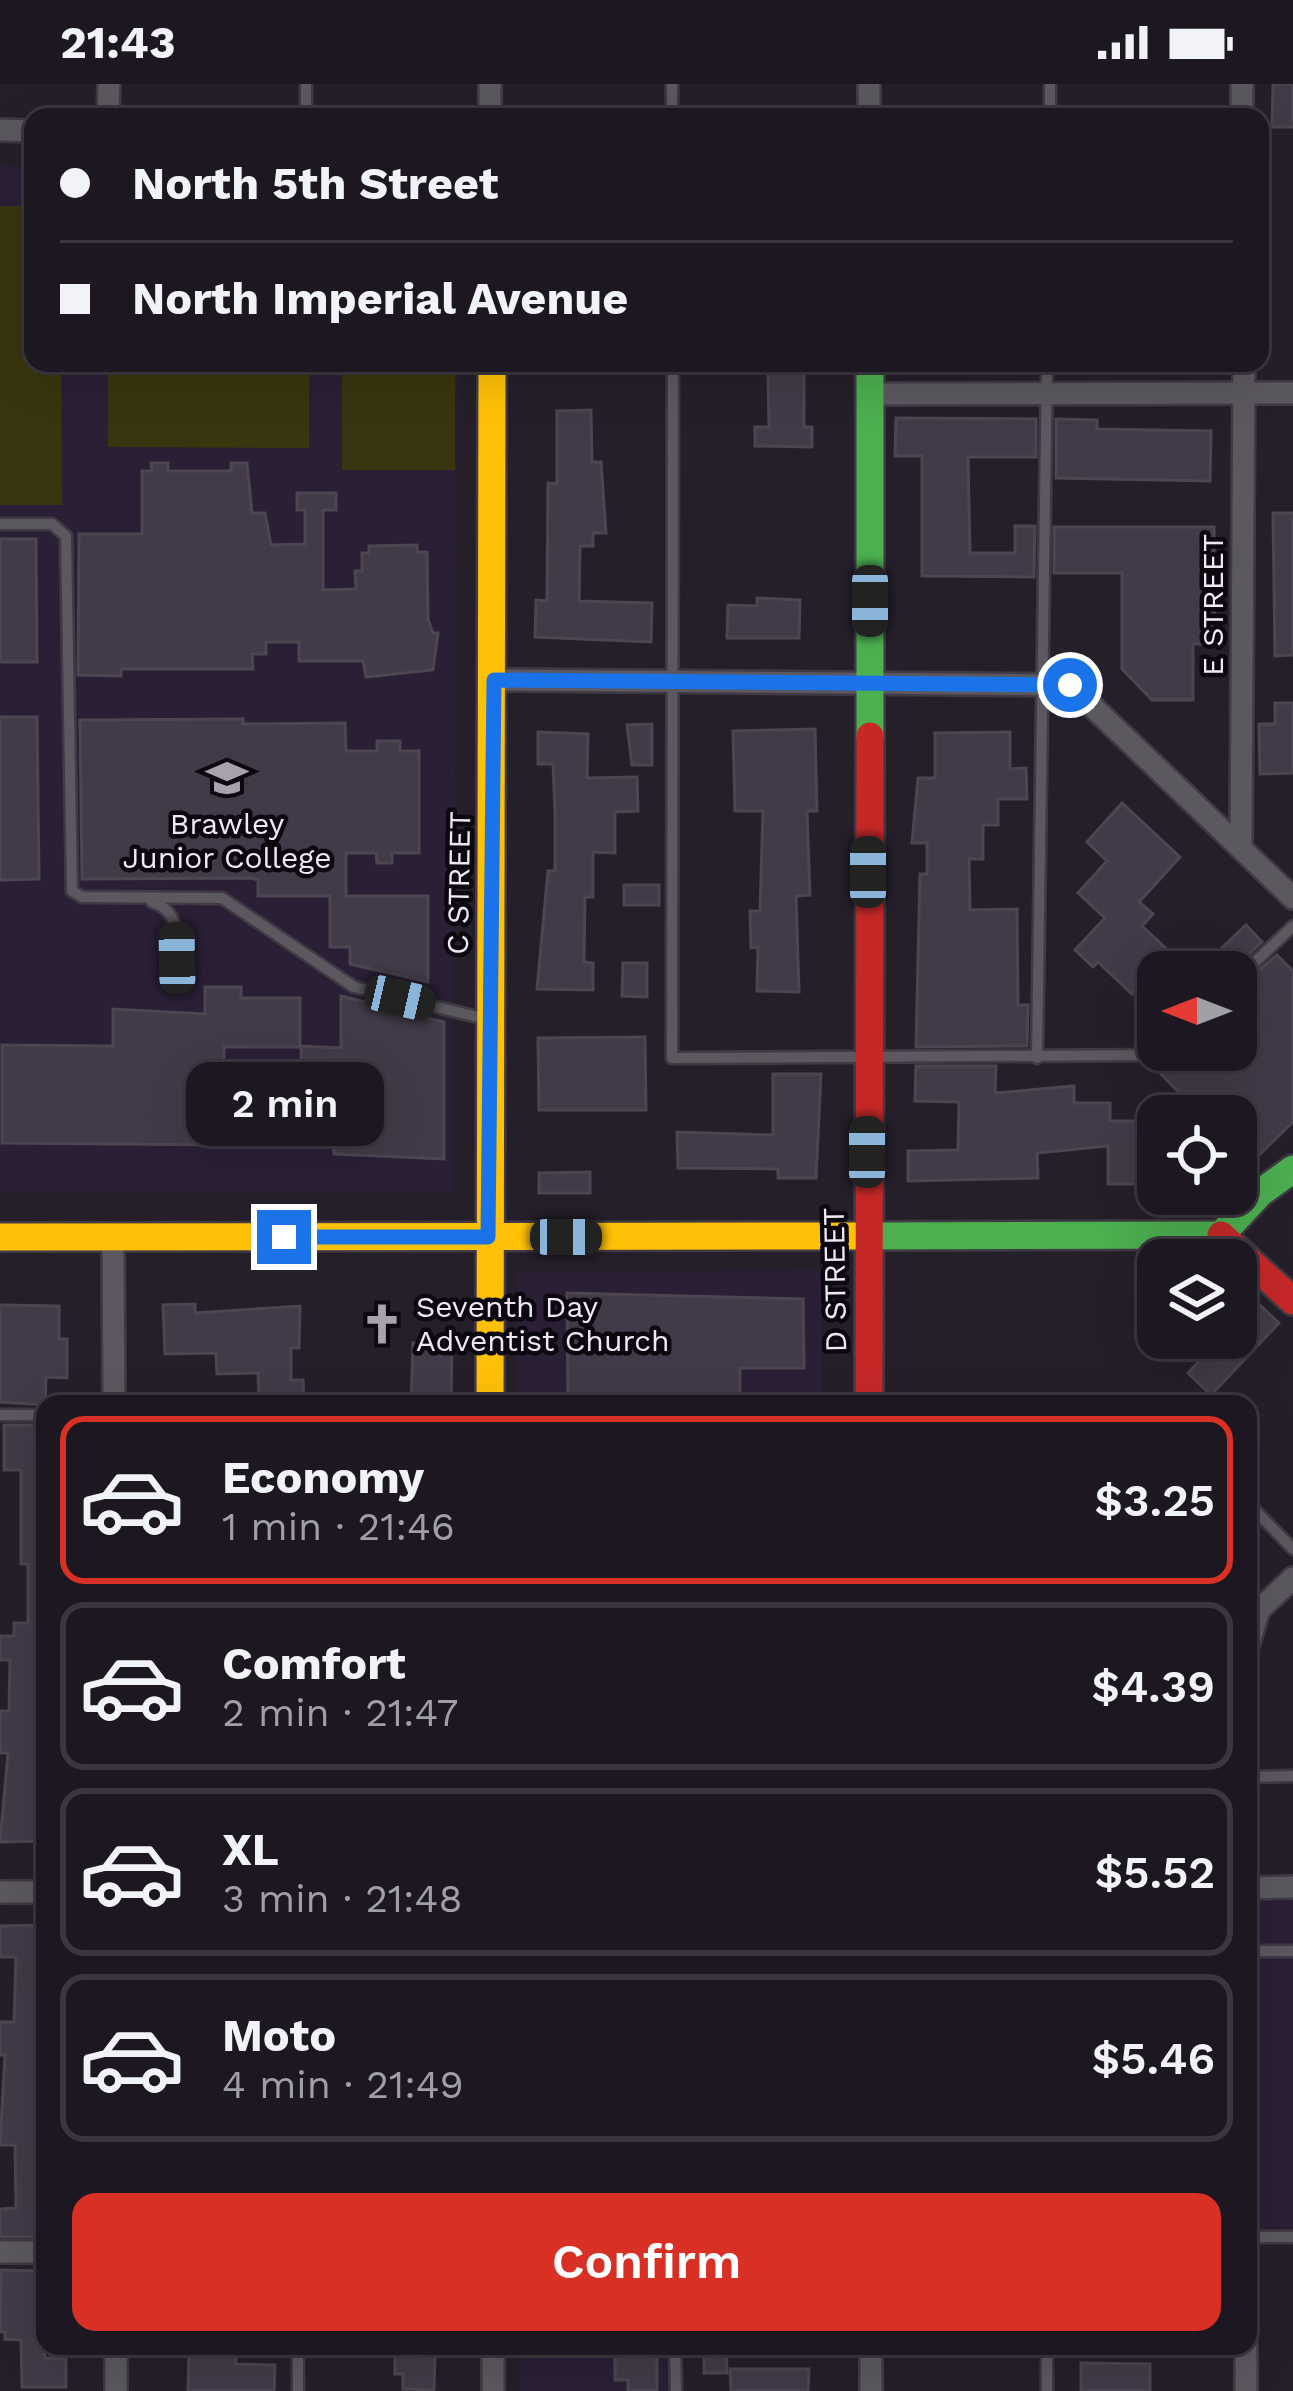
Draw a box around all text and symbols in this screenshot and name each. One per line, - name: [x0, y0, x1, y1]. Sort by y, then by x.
- text: 21:43: [60, 16, 176, 69]
- text: North 5th Street: [132, 157, 498, 210]
- text: North Imperial Avenue: [132, 272, 628, 325]
- street label: E STREET: [1195, 534, 1230, 676]
- car: [852, 565, 888, 637]
- route start: [1043, 658, 1097, 712]
- school or university icon: Brawley Junior College: [204, 755, 250, 801]
- place label: Brawley Junior College: [122, 806, 332, 875]
- street label: C STREET: [440, 811, 477, 955]
- car: [850, 836, 886, 908]
- car: [158, 922, 196, 994]
- north arrow: [1137, 951, 1257, 1071]
- map controls: [1137, 951, 1257, 1359]
- car: [361, 972, 439, 1024]
- callout: 2 min: [185, 1063, 383, 1147]
- text: 2 min: [232, 1081, 338, 1126]
- button: locate: [1137, 1095, 1257, 1215]
- car: [849, 1116, 885, 1188]
- street label: D STREET: [816, 1207, 853, 1353]
- route end: [257, 1210, 311, 1264]
- car: [530, 1219, 602, 1255]
- button: layers: [1137, 1239, 1257, 1359]
- place label: Seventh Day Adventist Church: [416, 1289, 670, 1358]
- church icon: Seventh Day Adventist Church: [359, 1301, 405, 1347]
- icon: car: [78, 1446, 186, 1554]
- text: Economy: [222, 1451, 424, 1504]
- text: $3.25: [1095, 1474, 1215, 1527]
- text: 1 min · 21:46: [222, 1504, 455, 1549]
- icon: car: [78, 1632, 186, 1740]
- text: Comfort: [222, 1637, 406, 1690]
- text: $4.39: [1091, 1660, 1215, 1713]
- text: 2 min · 21:47: [222, 1690, 458, 1735]
- icon: car: [78, 1818, 186, 1926]
- text: XL: [222, 1823, 279, 1876]
- text: $5.52: [1095, 1846, 1215, 1899]
- text: 3 min · 21:48: [222, 1876, 462, 1921]
- icon: car: [78, 2004, 186, 2112]
- text: Moto: [222, 2009, 336, 2062]
- text: $5.46: [1092, 2032, 1215, 2085]
- text: 4 min · 21:49: [222, 2062, 464, 2107]
- button: Confirm: [72, 2193, 1221, 2331]

